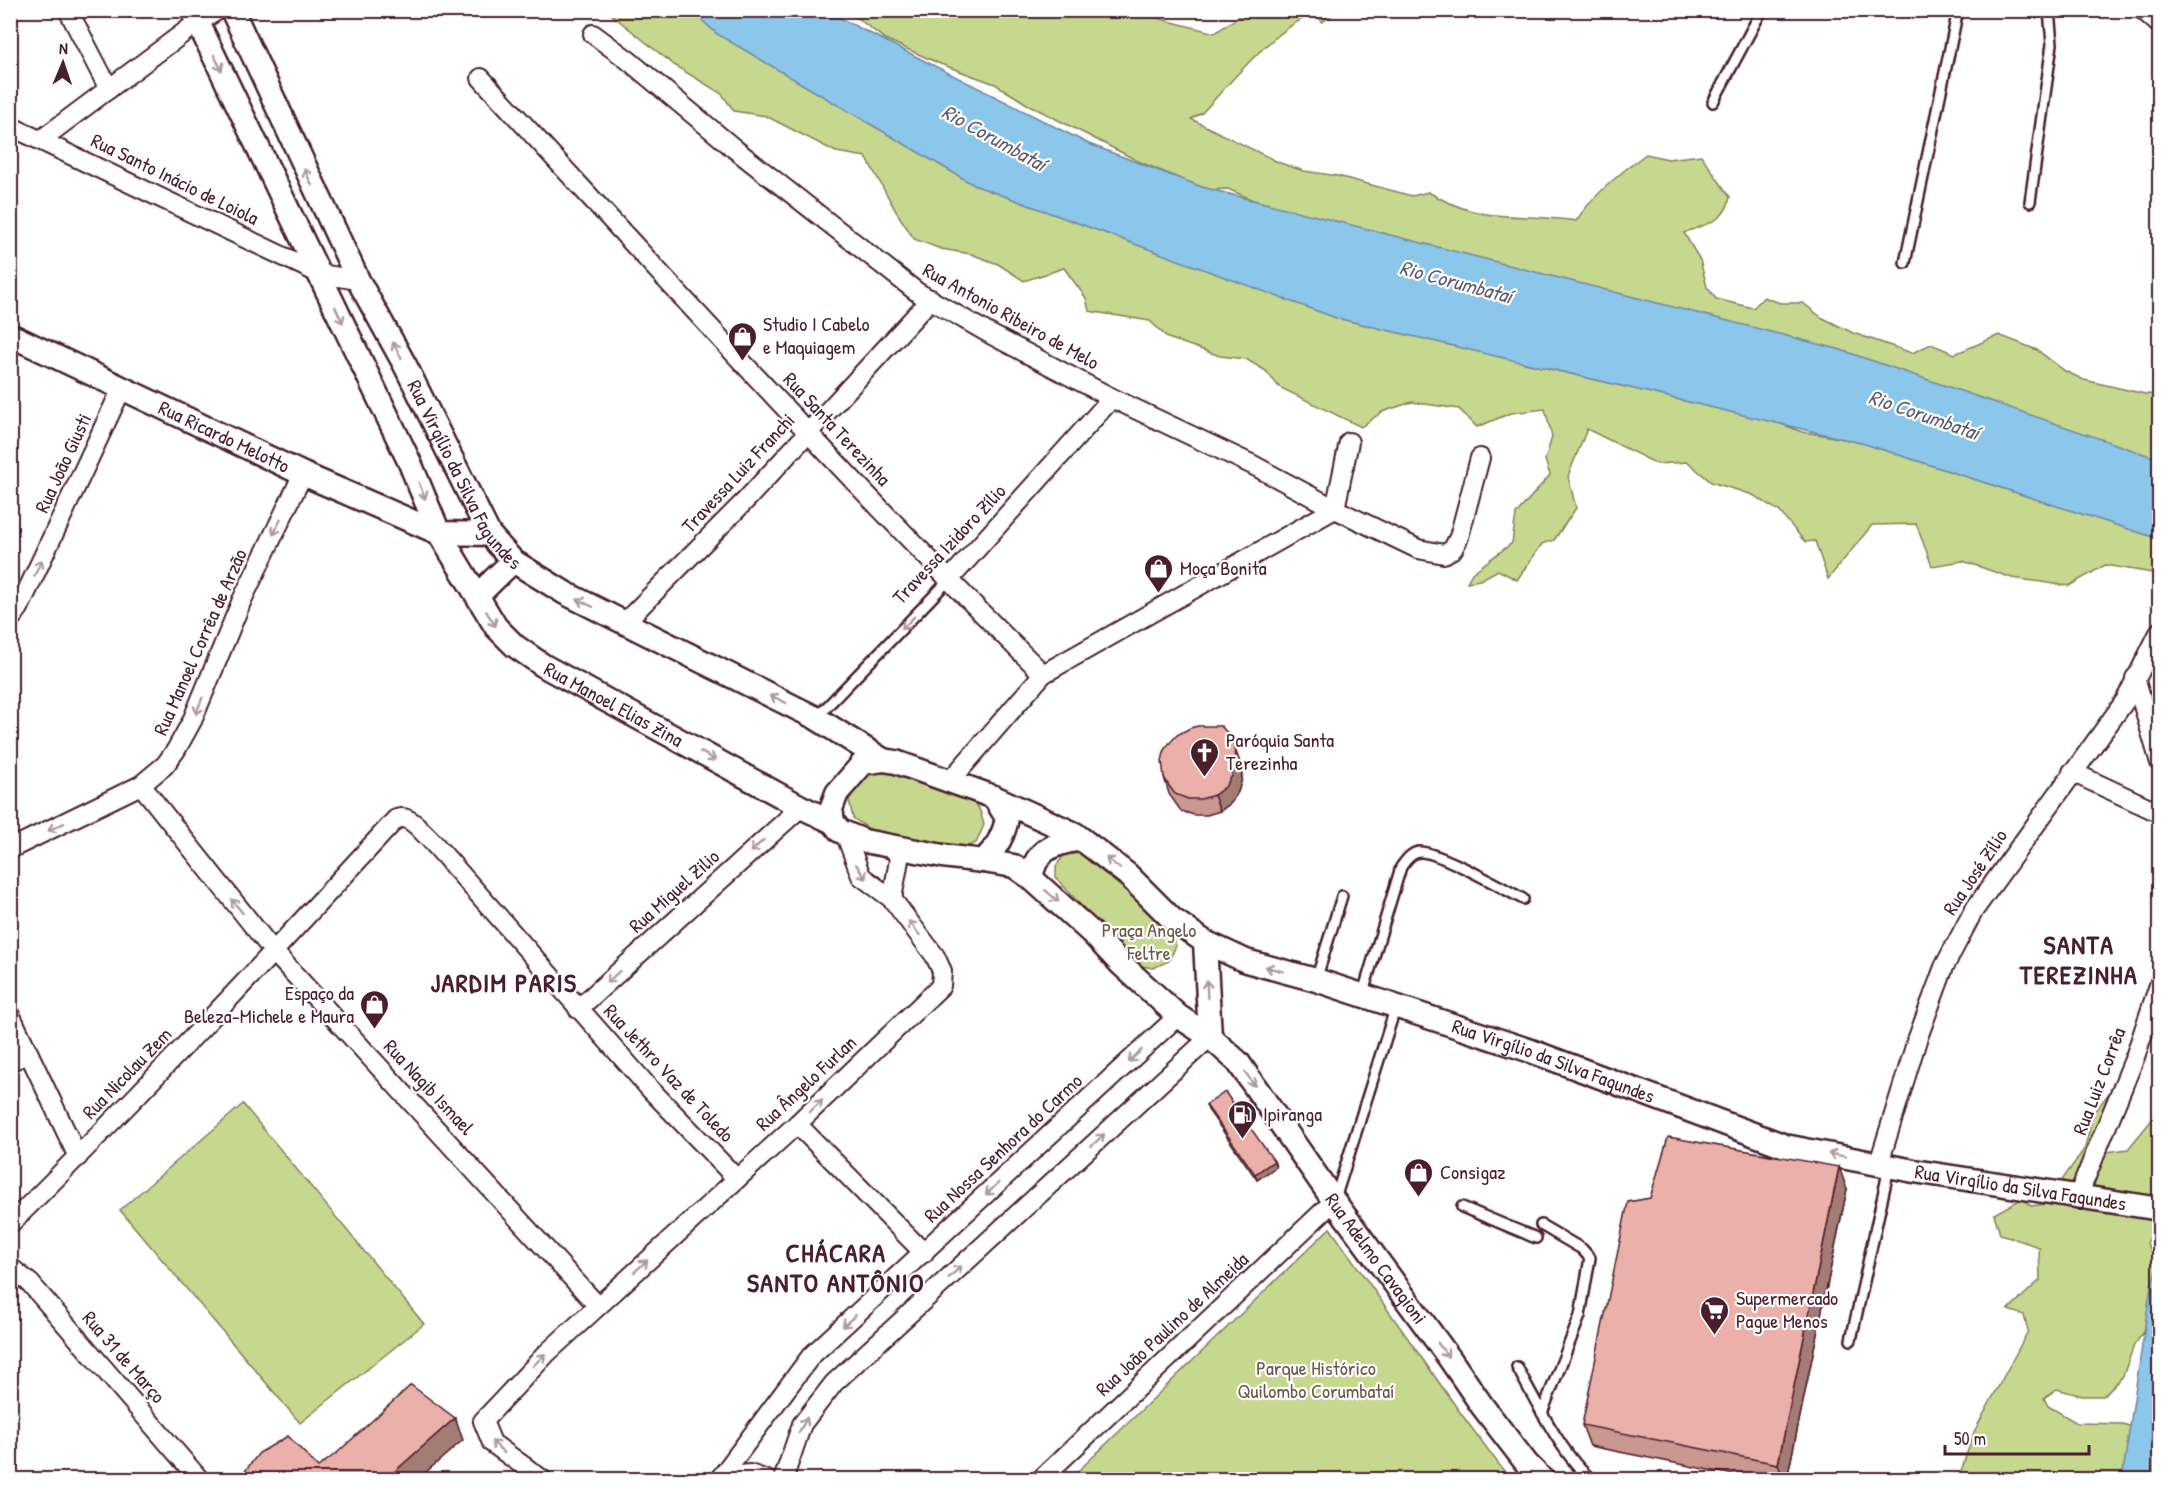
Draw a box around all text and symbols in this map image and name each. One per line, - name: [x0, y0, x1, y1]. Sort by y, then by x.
- north arrow: [33, 33, 93, 93]
- text: N: [59, 37, 69, 59]
- one-way arrow: [213, 54, 224, 72]
- water label: Rio Corumbataí: [937, 97, 1055, 180]
- street label: Rua Santo Inácio de Loiola: [87, 126, 264, 231]
- one-way arrow: [302, 168, 314, 186]
- water label: Rio Corumbataí: [1397, 253, 1519, 311]
- street label: Rua Antonio Ribeiro de Melo: [918, 256, 1104, 375]
- one-way arrow: [334, 305, 345, 323]
- place label: Studio I Cabelo e Maquiagem: [763, 310, 870, 360]
- shop icon: Studio I Cabelo e Maquiagem: [726, 320, 758, 362]
- one-way arrow: [391, 342, 402, 360]
- street label: Rua Santa Terezinha: [778, 366, 897, 491]
- street label: Rua Virgílio da Silva Fagundes: [401, 375, 526, 576]
- water label: Rio Corumbataí: [1865, 382, 1987, 448]
- street label: Rua Ricardo Melotto: [154, 393, 294, 479]
- street label: Travessa Luiz Franchi: [675, 407, 800, 538]
- street label: Rua João Giusti: [28, 409, 97, 517]
- street label: Travessa Izidoro Zílio: [886, 478, 1011, 610]
- one-way arrow: [417, 481, 428, 500]
- one-way arrow: [271, 518, 283, 536]
- street label: Rua Manoel Corrêa de Arzão: [146, 544, 253, 739]
- shop icon: Moça Bonita: [1143, 552, 1175, 594]
- place label: Moça Bonita: [1180, 554, 1267, 581]
- one-way arrow: [32, 560, 44, 578]
- one-way arrow: [576, 597, 594, 608]
- one-way arrow: [486, 610, 498, 627]
- one-way arrow: [901, 615, 915, 630]
- street label: Rua Manoel Elias Zina: [540, 655, 688, 753]
- one-way arrow: [770, 693, 788, 704]
- one-way arrow: [193, 696, 204, 714]
- place label: Paróquia Santa Terezinha: [1226, 726, 1334, 776]
- church icon: Paróquia Santa Terezinha: [1189, 736, 1221, 778]
- one-way arrow: [698, 751, 716, 762]
- one-way arrow: [47, 822, 65, 833]
- street label: Rua José Zílio: [1936, 824, 2013, 920]
- one-way arrow: [750, 839, 765, 853]
- street label: Rua Miguel Zilio: [623, 843, 725, 939]
- one-way arrow: [1106, 857, 1122, 870]
- one-way arrow: [855, 863, 867, 879]
- one-way arrow: [1044, 889, 1059, 903]
- one-way arrow: [231, 898, 244, 914]
- park label: Praça Angelo Feltre: [1102, 916, 1196, 966]
- one-way arrow: [907, 920, 920, 936]
- district label: SANTA TEREZINHA: [2019, 927, 2138, 992]
- one-way arrow: [1265, 962, 1284, 974]
- district label: JARDIM PARIS: [430, 965, 578, 1000]
- one-way arrow: [606, 970, 621, 984]
- place label: Espaço da Beleza-Michele e Maura: [184, 979, 354, 1029]
- one-way arrow: [1202, 980, 1213, 1000]
- shop icon: Espaço da Beleza-Michele e Maura: [359, 988, 391, 1030]
- street label: Rua Jethro Vaz de Toledo: [598, 998, 741, 1148]
- street label: Rua Virgílio da Silva Fagundes: [1449, 1012, 1659, 1109]
- street label: Rua Nicolau Zem: [76, 1021, 177, 1124]
- street label: Rua Luiz Corrêa: [2066, 1023, 2131, 1138]
- street label: Rua Ângelo Furlan: [749, 1029, 862, 1136]
- street label: Rua Nagib Ismael: [378, 1033, 481, 1141]
- one-way arrow: [1128, 1049, 1143, 1063]
- street label: Rua Nossa Senhora do Carmo: [918, 1067, 1088, 1228]
- one-way arrow: [1244, 1071, 1256, 1087]
- fuel station icon: Ipiranga: [1226, 1098, 1258, 1140]
- one-way arrow: [808, 1099, 823, 1113]
- place label: Ipiranga: [1263, 1100, 1322, 1127]
- one-way arrow: [1090, 1133, 1105, 1147]
- one-way arrow: [1827, 1149, 1847, 1160]
- shop icon: Consigaz: [1403, 1156, 1435, 1198]
- street label: Rua Virgílio da Silva Fagundes: [1913, 1157, 2128, 1217]
- place label: Consigaz: [1440, 1158, 1506, 1185]
- one-way arrow: [985, 1182, 1000, 1196]
- street label: Rua Adelmo Cavagioni: [1319, 1187, 1434, 1329]
- district label: CHÁCARA SANTO ANTÔNIO: [747, 1235, 925, 1300]
- street label: Rua João Paulino de Almeida: [1089, 1246, 1254, 1402]
- one-way arrow: [633, 1259, 648, 1273]
- one-way arrow: [947, 1265, 962, 1279]
- place label: Supermercado Pague Menos: [1736, 1284, 1838, 1334]
- supermarket icon: Supermercado Pague Menos: [1699, 1294, 1731, 1336]
- street label: Rua 31 de Março: [77, 1305, 172, 1409]
- one-way arrow: [842, 1314, 857, 1328]
- one-way arrow: [1436, 1342, 1449, 1358]
- one-way arrow: [532, 1353, 547, 1368]
- park label: Parque Histórico Quilombo Corumbataí: [1237, 1354, 1395, 1404]
- one-way arrow: [797, 1417, 809, 1434]
- scale bar: [1945, 1418, 2089, 1456]
- text: 50 m: [1954, 1426, 1986, 1451]
- one-way arrow: [491, 1440, 506, 1454]

